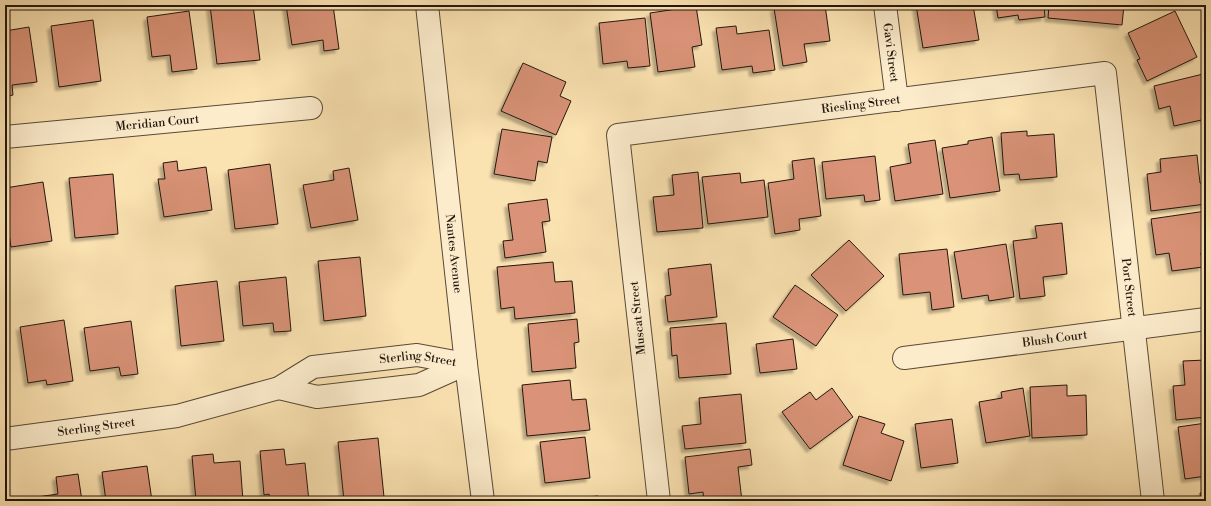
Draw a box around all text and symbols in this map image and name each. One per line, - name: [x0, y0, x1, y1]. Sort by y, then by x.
- street label: Gavi Street: [880, 22, 902, 84]
- street label: Riesling Street: [820, 92, 902, 117]
- street label: Meridian Court: [115, 111, 201, 134]
- street label: Nantes Avenue: [442, 213, 466, 294]
- street label: Port Street: [1118, 257, 1140, 318]
- street label: Muscat Street: [627, 280, 649, 356]
- street label: Blush Court: [1020, 327, 1089, 350]
- street label: Sterling Street: [378, 347, 459, 370]
- street label: Sterling Street: [56, 414, 137, 439]

